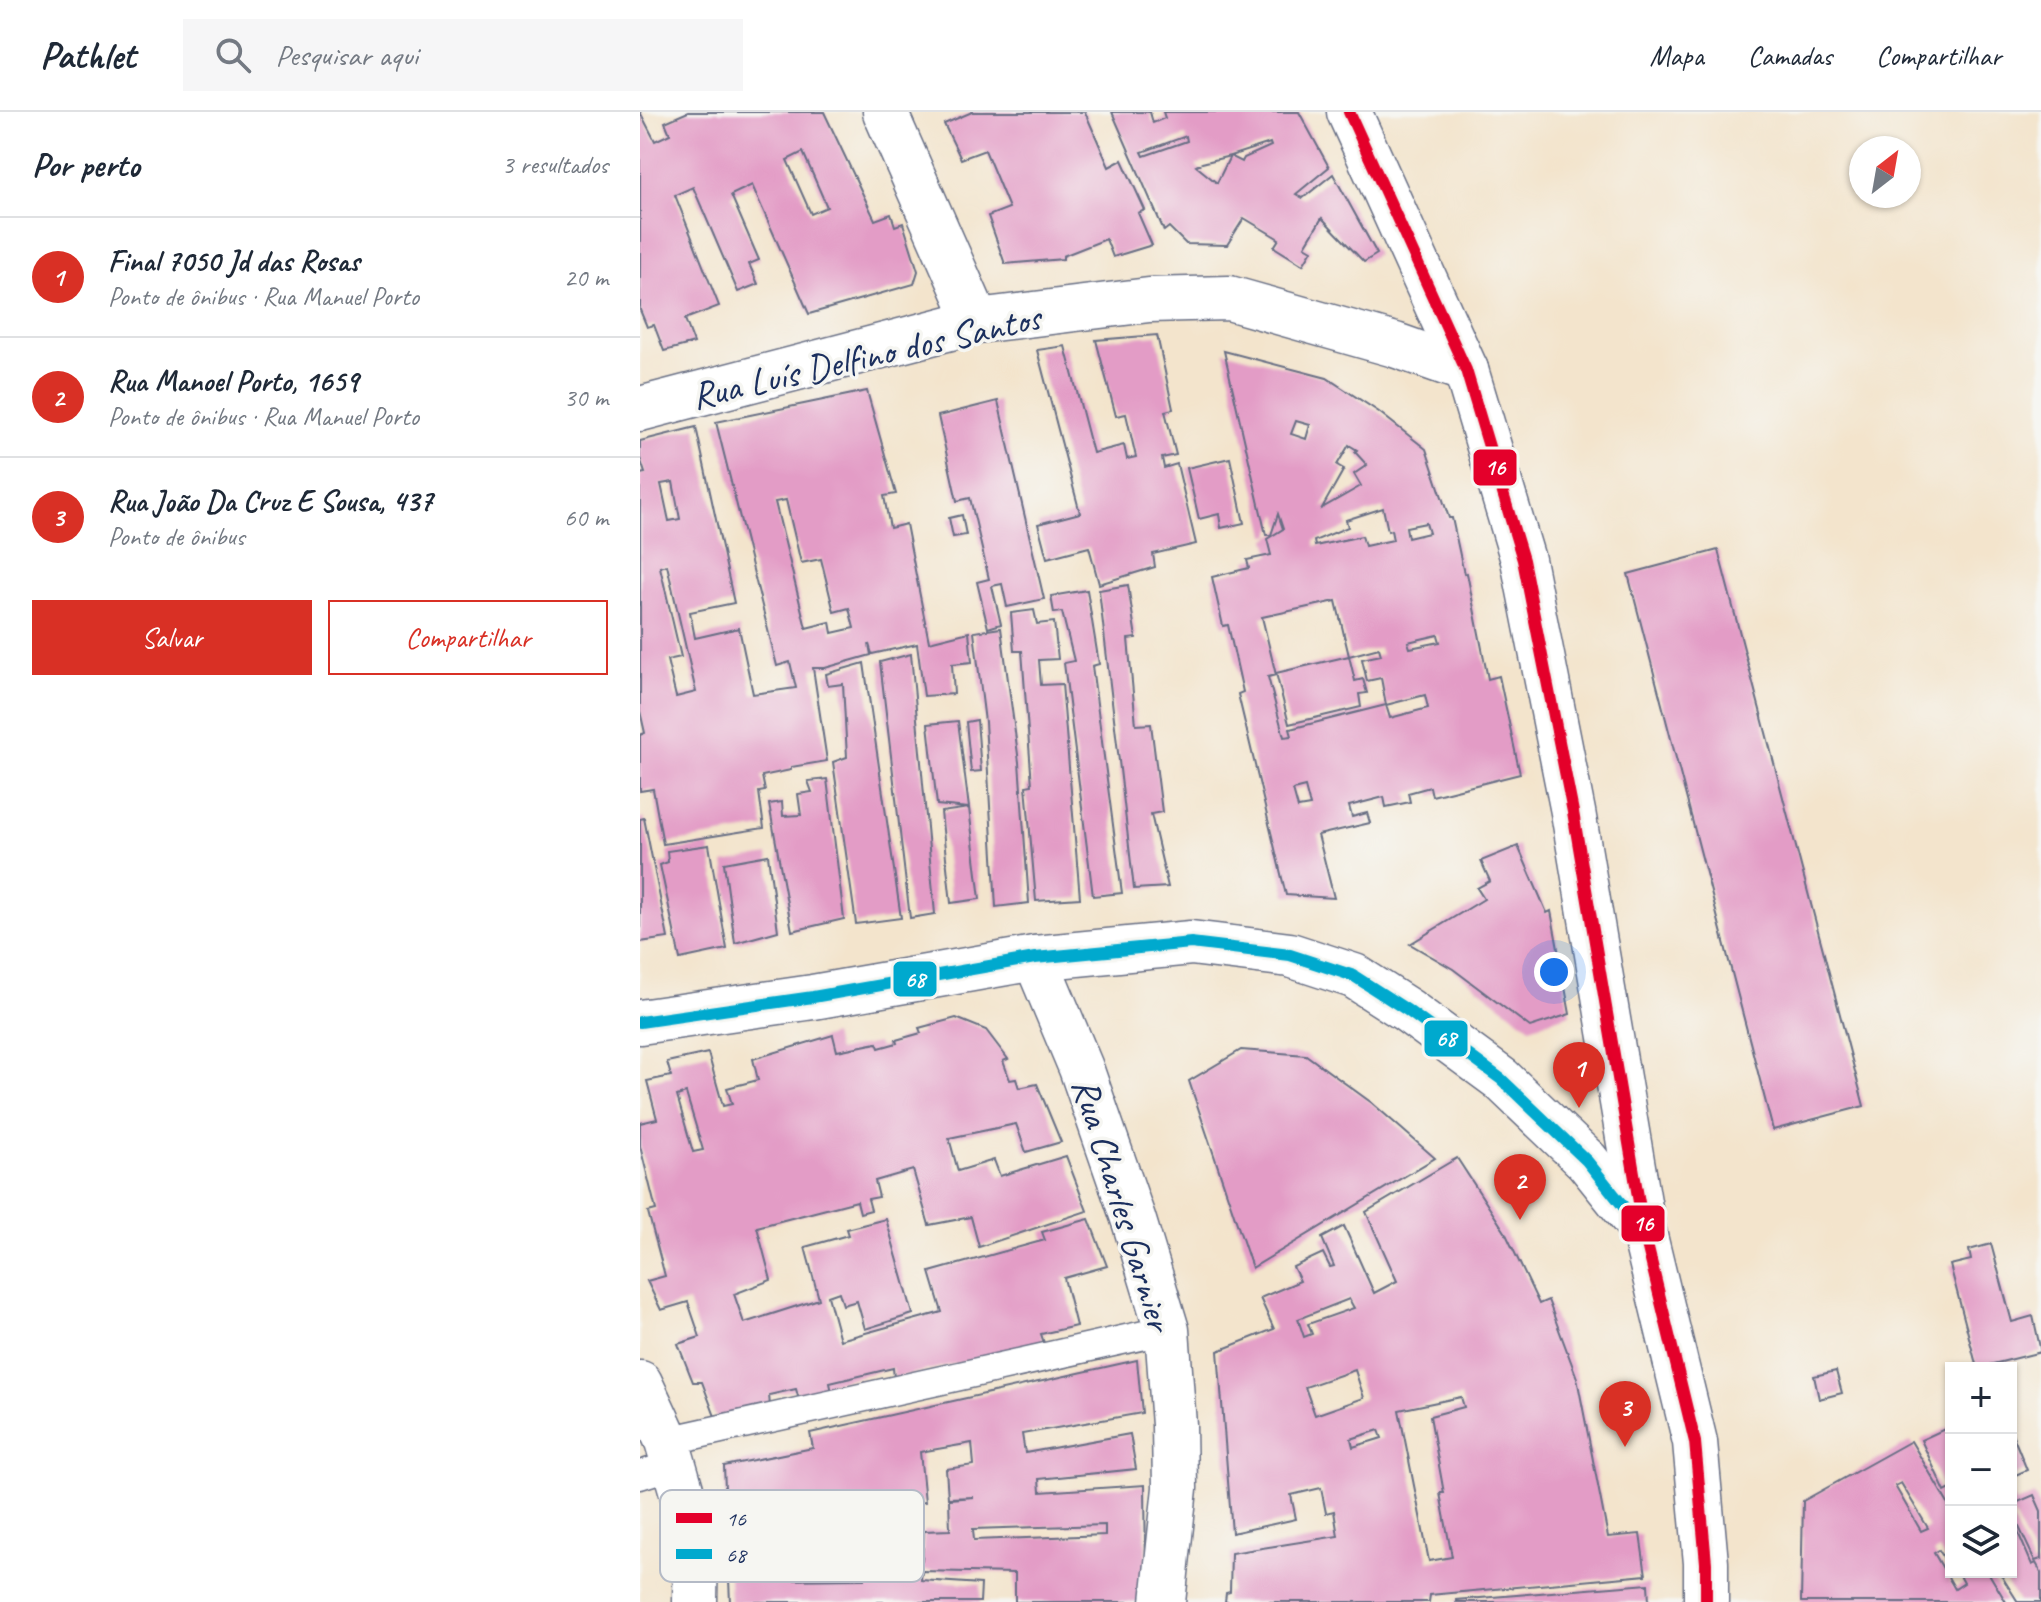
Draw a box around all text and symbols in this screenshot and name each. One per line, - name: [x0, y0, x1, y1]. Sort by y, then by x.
- search box: [183, 19, 743, 91]
- text: Pathlet: [40, 32, 135, 79]
- icon: search: [211, 33, 255, 77]
- text: Pesquisar aqui: [275, 36, 418, 74]
- text: Mapa: [1649, 38, 1704, 73]
- text: Camadas: [1748, 38, 1832, 73]
- text: Compartilhar: [1876, 38, 2001, 73]
- north arrow: [1849, 136, 1921, 208]
- text: Por perto: [32, 143, 140, 186]
- text: 3 resultados: [502, 148, 608, 181]
- text: Final 7050 Jd das Rosas: [108, 242, 360, 280]
- text: 1: [52, 261, 64, 294]
- text: 20 m: [564, 261, 608, 294]
- text: Ponto de ônibus · Rua Manuel Porto: [108, 280, 419, 313]
- street label: Rua Luís Delfino dos Santos: [687, 293, 1048, 420]
- text: Rua Manoel Porto, 1659: [108, 362, 358, 400]
- text: 2: [52, 381, 64, 414]
- text: 30 m: [564, 381, 608, 414]
- text: Ponto de ônibus · Rua Manuel Porto: [108, 400, 419, 433]
- line badge: 16: [1472, 448, 1518, 487]
- text: 16: [1485, 454, 1507, 482]
- text: Rua João Da Cruz E Sousa, 437: [108, 482, 433, 520]
- text: 3: [52, 501, 64, 534]
- text: 60 m: [564, 501, 608, 534]
- text: Ponto de ônibus: [108, 520, 245, 553]
- button: Salvar: [32, 600, 312, 675]
- button: Compartilhar: [328, 600, 608, 675]
- your location: [1534, 952, 1574, 992]
- line badge: 68: [892, 960, 938, 998]
- text: 68: [905, 966, 928, 994]
- line badge: 68: [1423, 1019, 1469, 1058]
- text: 68: [1436, 1025, 1459, 1053]
- pin: 1: [1553, 1042, 1605, 1108]
- street label: Rua Charles Garnier: [1062, 1072, 1184, 1340]
- pin: 2: [1494, 1154, 1546, 1220]
- line badge: 16: [1620, 1204, 1666, 1243]
- text: 16: [1633, 1210, 1655, 1238]
- map controls: [1945, 1362, 2017, 1578]
- button: +: [1945, 1362, 2017, 1434]
- pin: 3: [1599, 1381, 1651, 1447]
- button: −: [1945, 1434, 2017, 1506]
- legend: [660, 1490, 924, 1582]
- text: 16: [726, 1505, 747, 1533]
- button: layers: [1945, 1506, 2017, 1578]
- text: 68: [726, 1541, 748, 1569]

